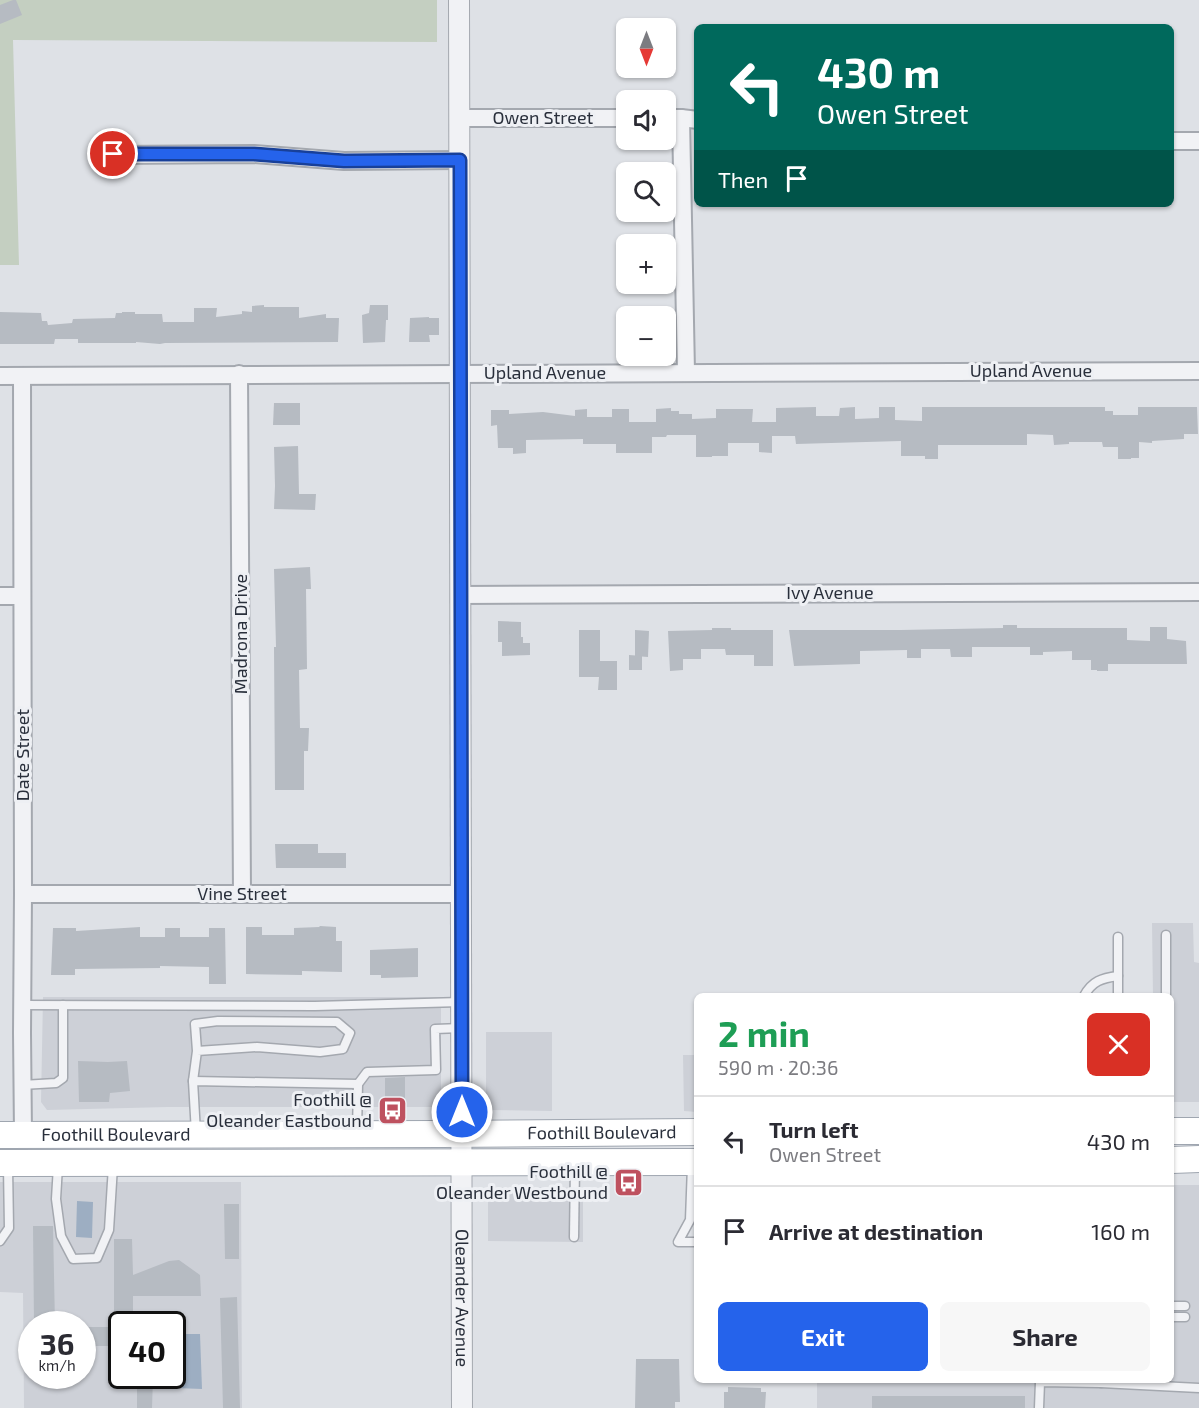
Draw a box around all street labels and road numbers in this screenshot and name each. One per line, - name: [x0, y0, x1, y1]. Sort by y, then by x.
- street label: Owen Street: [493, 106, 594, 128]
- street label: Upland Avenue: [970, 359, 1092, 381]
- street label: Upland Avenue: [484, 361, 606, 383]
- street label: Madrona Drive: [229, 574, 251, 694]
- street label: Ivy Avenue: [786, 581, 874, 603]
- street label: Date Street: [11, 709, 33, 801]
- street label: Vine Street: [197, 882, 287, 904]
- street label: Foothill Boulevard: [527, 1120, 677, 1143]
- street label: Foothill Boulevard: [41, 1123, 191, 1145]
- street label: Oleander Avenue: [452, 1229, 474, 1367]

